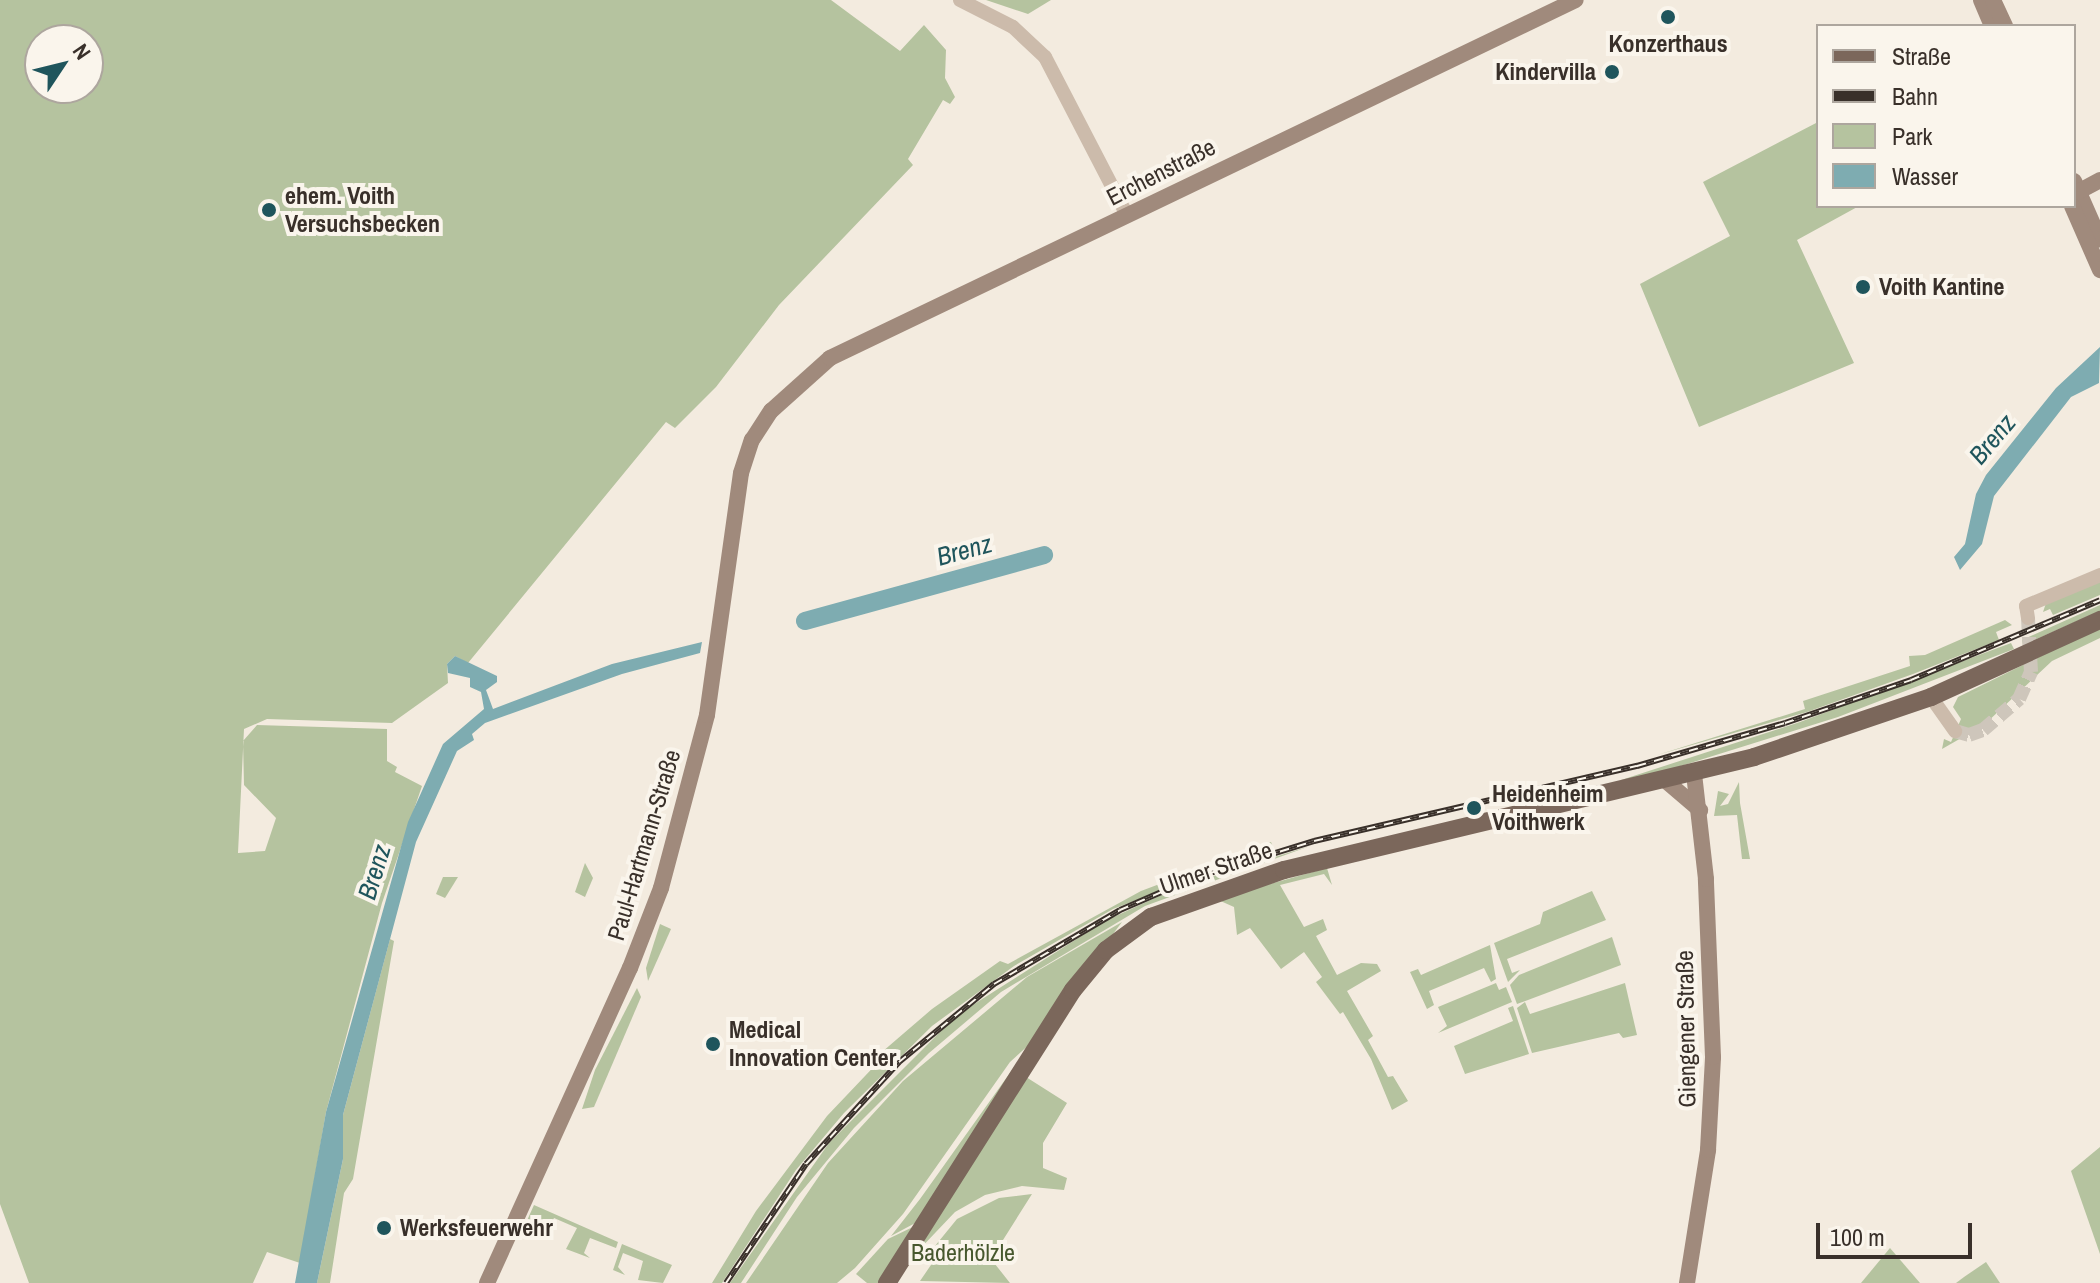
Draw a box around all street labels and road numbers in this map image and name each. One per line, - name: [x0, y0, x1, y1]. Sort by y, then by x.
- street label: Erchenstraße: [1102, 132, 1220, 212]
- street label: Paul-Hartmann-Straße: [601, 746, 687, 944]
- street label: Ulmer Straße: [1156, 835, 1276, 901]
- street label: Giengener Straße: [1670, 950, 1702, 1108]

